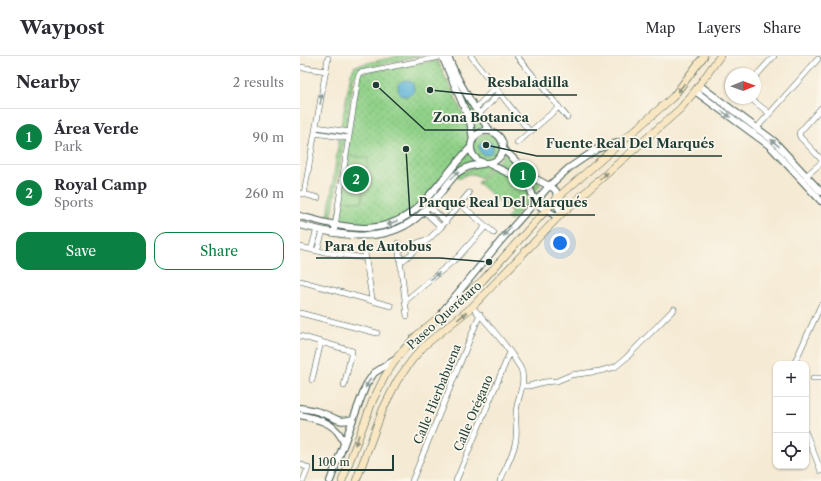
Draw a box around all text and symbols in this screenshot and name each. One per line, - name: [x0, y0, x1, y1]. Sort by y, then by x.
- text: Waypost: [20, 16, 104, 39]
- text: Map: [645, 19, 675, 37]
- text: Layers: [697, 19, 741, 37]
- text: Share: [763, 19, 801, 37]
- north arrow: [725, 68, 761, 104]
- callout: Resbaladilla: [479, 70, 577, 95]
- text: Nearby: [16, 72, 80, 92]
- text: 2 results: [233, 74, 284, 90]
- text: Resbaladilla: [487, 74, 569, 90]
- one-way arrow: [676, 82, 685, 93]
- one-way arrow: [318, 93, 324, 105]
- callout: Zona Botanica: [425, 105, 537, 130]
- text: Zona Botanica: [433, 109, 530, 125]
- one-way arrow: [721, 110, 732, 119]
- text: Área Verde: [54, 119, 139, 138]
- text: 1: [26, 129, 32, 145]
- text: 90 m: [253, 129, 284, 145]
- callout: Fuente Real Del Marqués: [537, 131, 722, 156]
- text: Fuente Real Del Marqués: [546, 135, 714, 151]
- text: Park: [54, 138, 82, 154]
- one-way arrow: [770, 138, 781, 147]
- pin: 1: [510, 160, 536, 190]
- pin: 2: [343, 164, 369, 194]
- one-way arrow: [450, 171, 460, 180]
- one-way arrow: [599, 171, 609, 180]
- text: Royal Camp: [54, 175, 147, 194]
- text: 2: [25, 185, 33, 201]
- text: 260 m: [245, 185, 284, 201]
- callout: Parque Real Del Marqués: [410, 190, 595, 215]
- text: Sports: [54, 194, 93, 210]
- text: Parque Real Del Marqués: [419, 194, 587, 210]
- one-way arrow: [386, 220, 398, 226]
- one-way arrow: [503, 227, 512, 238]
- button: Save: [16, 232, 146, 270]
- button: Share: [154, 232, 284, 270]
- callout: Para de Autobus: [316, 233, 440, 258]
- your location: [550, 233, 570, 253]
- text: Para de Autobus: [324, 238, 432, 254]
- one-way arrow: [430, 271, 441, 280]
- street label: Paseo Querétaro: [404, 278, 484, 352]
- one-way arrow: [456, 311, 467, 320]
- street label: Calle Hierbabuena: [410, 341, 464, 446]
- map controls: [773, 361, 809, 469]
- button: +: [773, 361, 809, 397]
- street label: Calle Orégano: [450, 372, 496, 454]
- one-way arrow: [365, 377, 371, 389]
- button: −: [773, 397, 809, 433]
- button: locate: [773, 433, 809, 469]
- one-way arrow: [354, 434, 360, 446]
- scale bar: [312, 453, 394, 472]
- text: 100 m: [318, 455, 350, 469]

